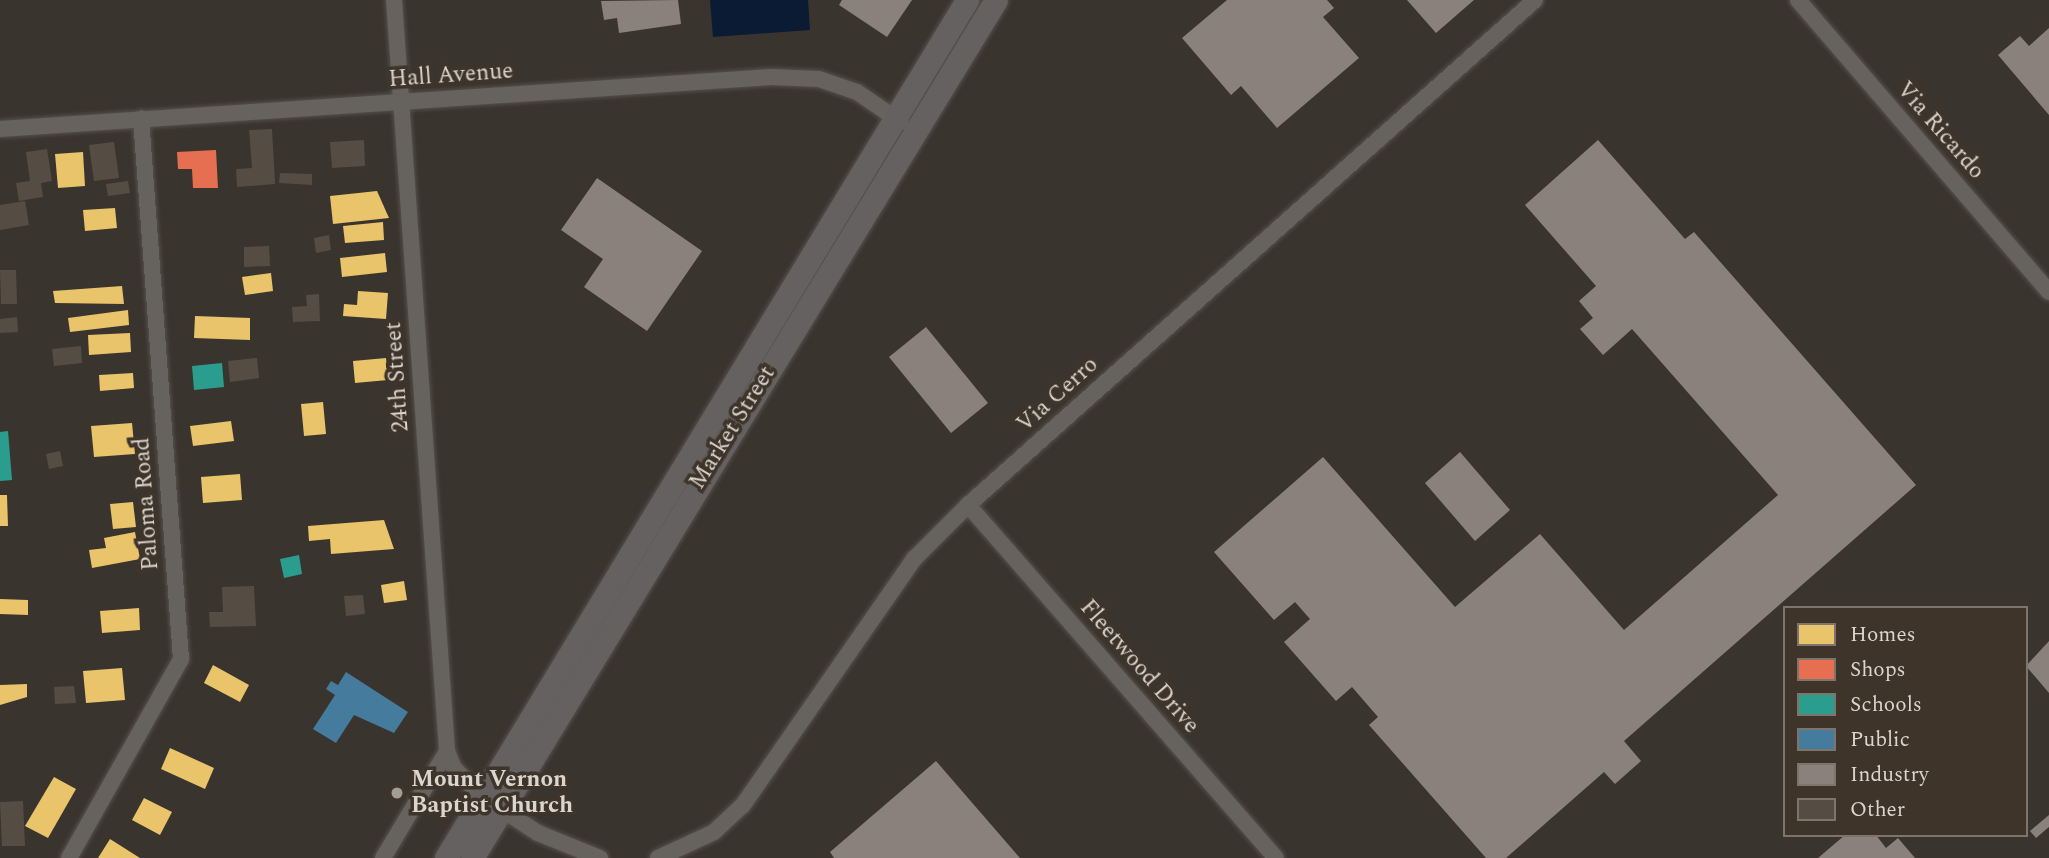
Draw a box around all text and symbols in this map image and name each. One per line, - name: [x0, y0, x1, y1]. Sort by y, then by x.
- street label: Hall Avenue: [388, 58, 514, 94]
- street label: Via Ricardo: [1890, 77, 1990, 185]
- street label: 24th Street: [380, 321, 416, 433]
- street label: Via Cerro: [1012, 351, 1104, 439]
- street label: Market Street: [684, 361, 782, 495]
- street label: Paloma Road: [129, 437, 165, 571]
- street label: Fleetwood Drive: [1073, 594, 1205, 740]
- legend: [1783, 606, 2028, 837]
- text: Homes: [1850, 619, 1916, 651]
- text: Shops: [1850, 654, 1906, 686]
- text: Schools: [1850, 689, 1922, 721]
- text: Public: [1850, 724, 1910, 756]
- text: Industry: [1850, 759, 1929, 791]
- place label: Mount Vernon Baptist Church: [411, 766, 573, 820]
- marker: Mount Vernon Baptist Church: [389, 785, 405, 801]
- text: Other: [1850, 794, 1905, 826]

